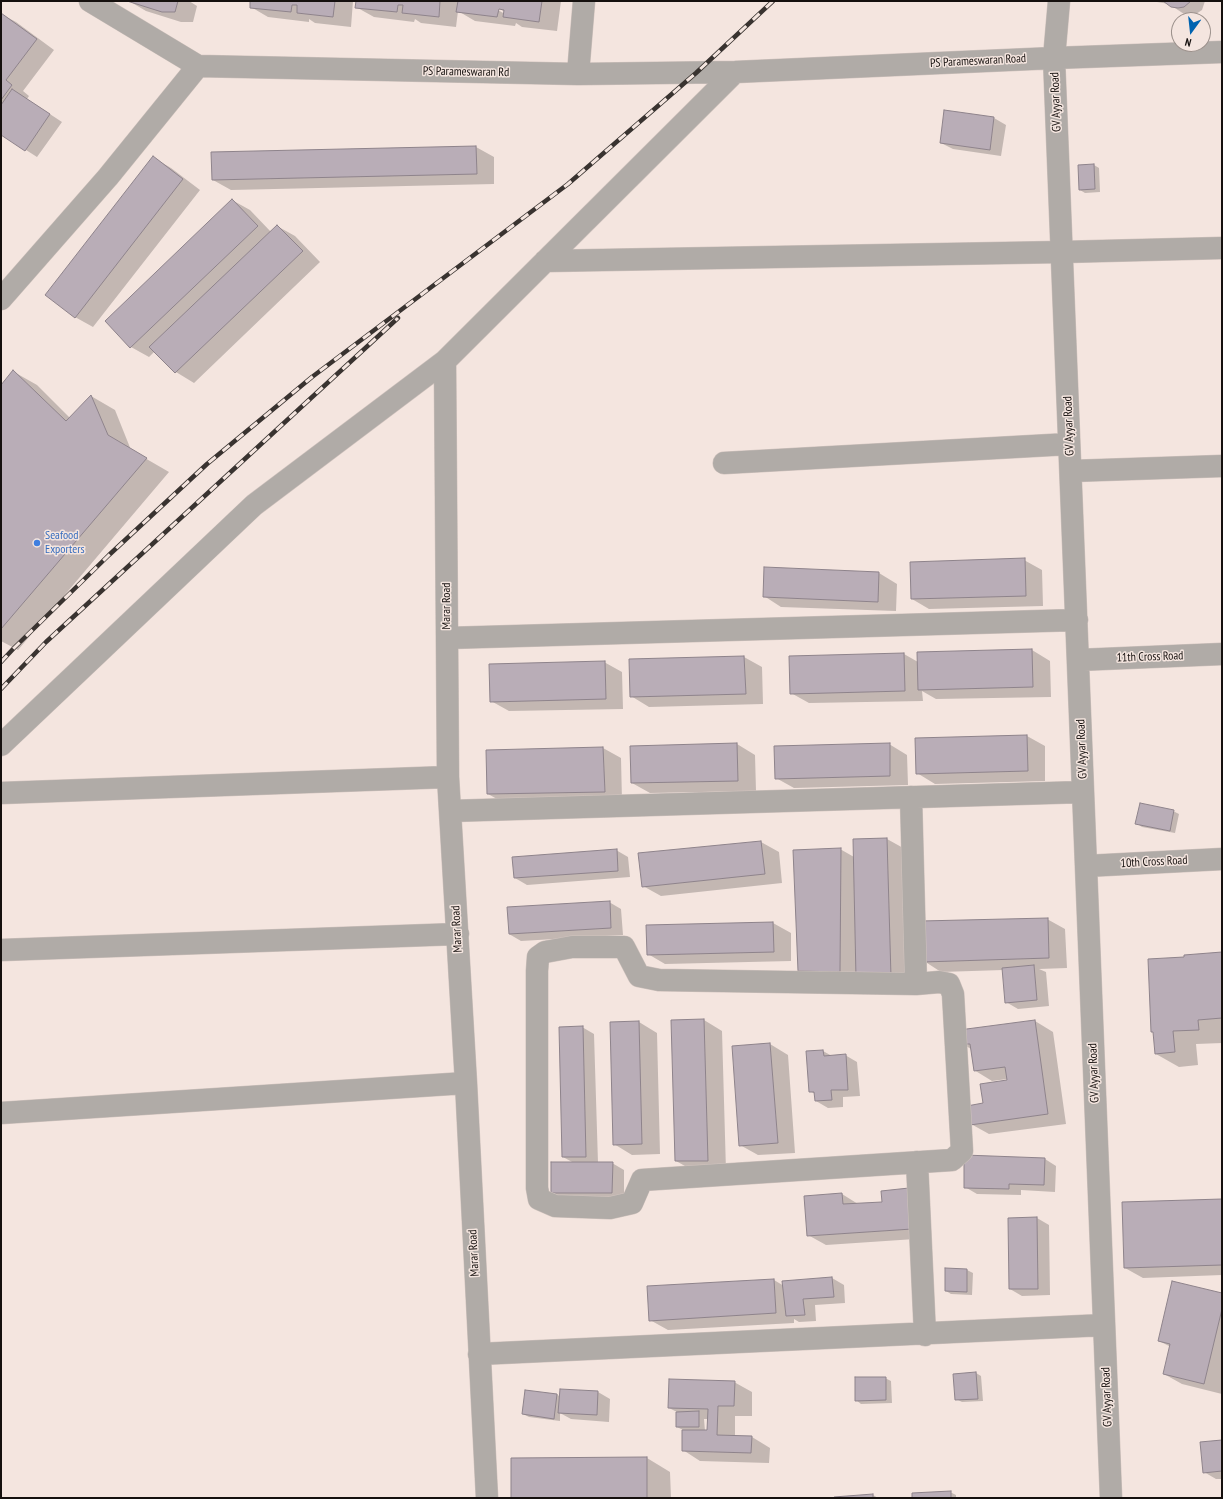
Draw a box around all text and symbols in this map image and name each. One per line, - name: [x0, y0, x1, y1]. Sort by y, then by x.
- north arrow: [1171, 12, 1211, 52]
- text: N: [1183, 35, 1193, 50]
- street label: PS Parameswaran Road: [930, 51, 1026, 71]
- street label: PS Parameswaran Rd: [423, 64, 509, 80]
- street label: GV Ayyar Road: [1048, 72, 1064, 132]
- street label: GV Ayyar Road: [1061, 396, 1077, 456]
- place label: Seafood Exporters: [45, 529, 85, 557]
- marker: Seafood Exporters: [32, 538, 42, 548]
- street label: Marar Road: [440, 583, 454, 629]
- street label: 11th Cross Road: [1116, 649, 1184, 665]
- street label: GV Ayyar Road: [1074, 719, 1090, 779]
- street label: 10th Cross Road: [1120, 853, 1188, 871]
- street label: Marar Road: [449, 905, 465, 953]
- street label: GV Ayyar Road: [1086, 1043, 1102, 1103]
- street label: Marar Road: [466, 1229, 482, 1277]
- street label: GV Ayyar Road: [1099, 1367, 1115, 1427]

